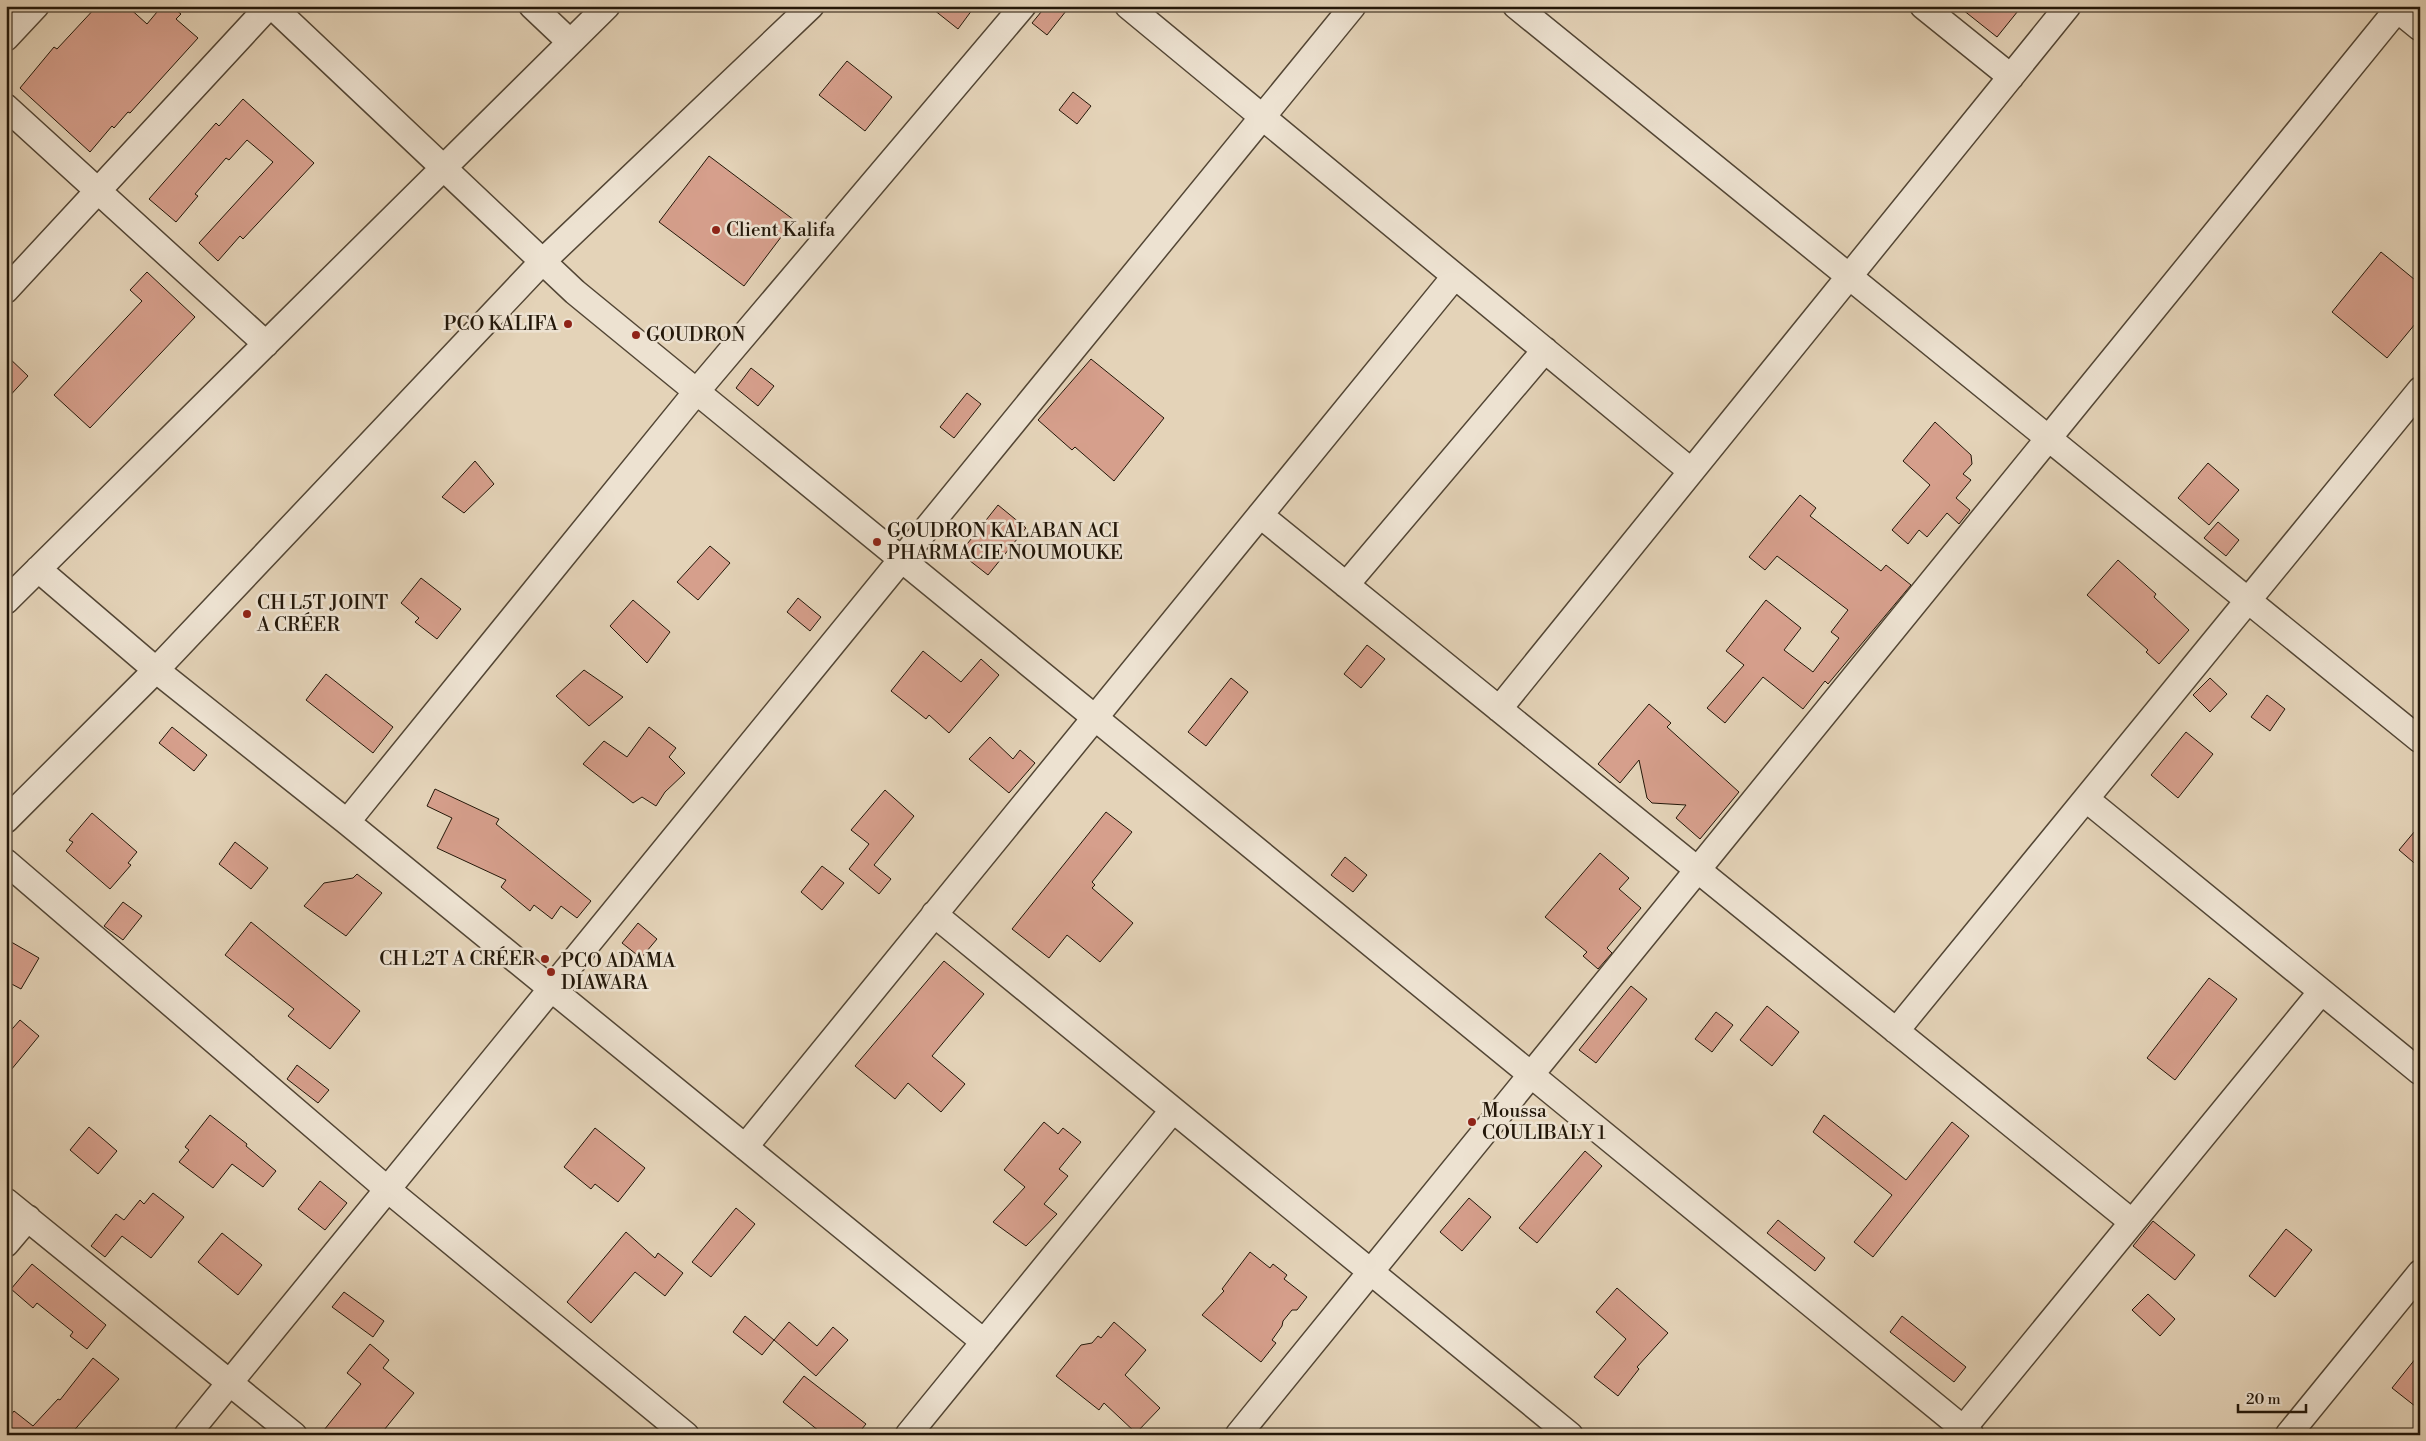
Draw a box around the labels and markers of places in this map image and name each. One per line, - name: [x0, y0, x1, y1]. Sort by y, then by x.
- place label: Client Kalifa: [726, 218, 836, 242]
- marker: Client Kalifa: [710, 224, 722, 236]
- place label: PCO KALIFA: [443, 312, 559, 336]
- marker: PCO KALIFA: [562, 318, 574, 330]
- place label: GOUDRON: [646, 323, 745, 347]
- marker: GOUDRON: [630, 329, 642, 341]
- place label: GOUDRON KALABAN ACI PHARMACIE NOUMOUKE: [887, 519, 1123, 565]
- marker: GOUDRON KALABAN ACI PHARMACIE NOUMOUKE: [871, 536, 883, 548]
- place label: CH L5T JOINT A CRÉER: [256, 591, 388, 637]
- marker: CH L5T JOINT A CRÉER: [241, 608, 253, 620]
- place label: CH L2T A CRÉER: [379, 946, 536, 971]
- place label: PCO ADAMA DIAWARA: [561, 949, 676, 995]
- marker: CH L2T A CRÉER: [539, 953, 551, 965]
- marker: PCO ADAMA DIAWARA: [545, 966, 557, 978]
- place label: Moussa COULIBALY 1: [1482, 1099, 1606, 1145]
- marker: Moussa COULIBALY 1: [1466, 1116, 1478, 1128]

